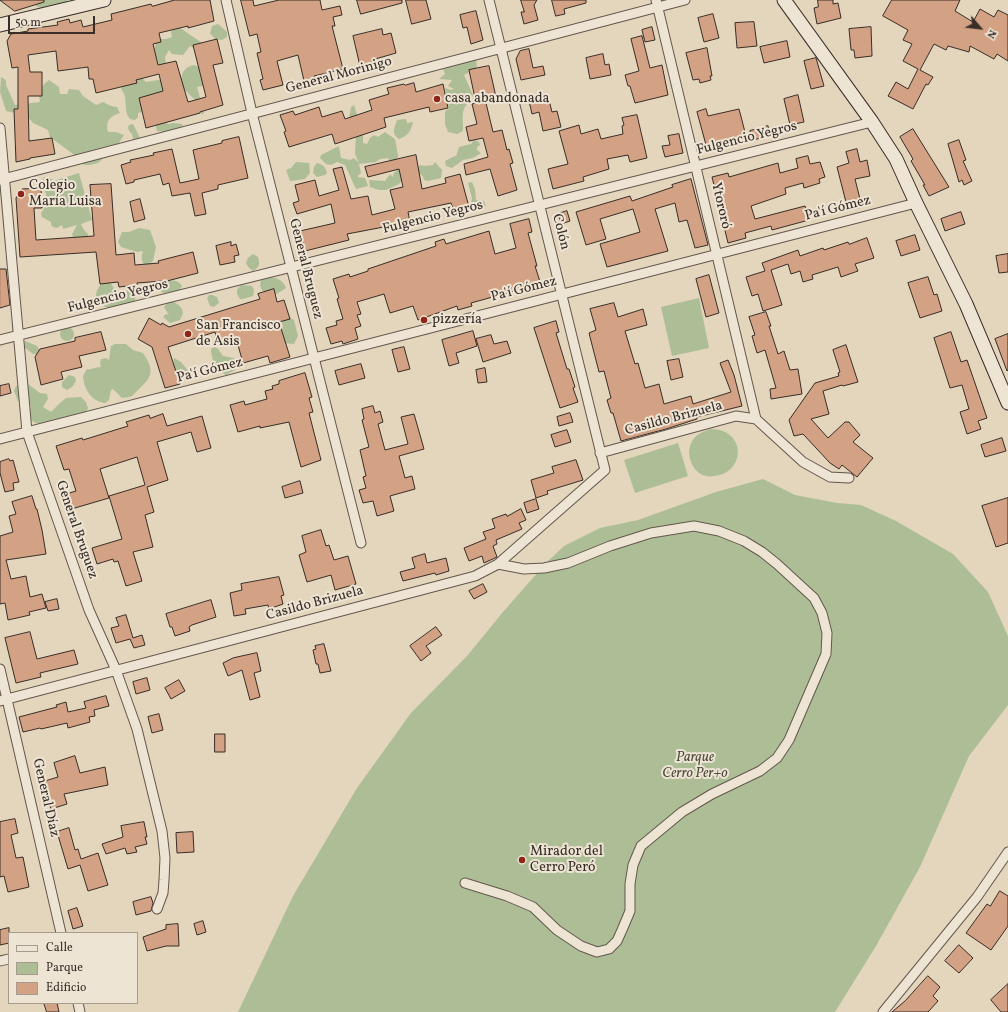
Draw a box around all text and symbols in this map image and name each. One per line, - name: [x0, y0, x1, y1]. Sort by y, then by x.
- scale bar: [10, 8, 97, 34]
- north arrow: [960, 8, 1000, 48]
- text: 50 m: [15, 15, 41, 31]
- text: N: [983, 27, 1000, 41]
- street label: General Morinigo: [284, 54, 394, 98]
- place label: casa abandonada: [445, 91, 549, 107]
- marker: casa abandonada: [432, 94, 442, 104]
- street label: Fulgencio Yegros: [695, 118, 799, 160]
- place label: Colegio María Luisa: [29, 178, 102, 210]
- street label: Ytororó: [707, 181, 733, 231]
- marker: Colegio María Luisa: [16, 189, 26, 199]
- street label: Pa'í Gómez: [803, 193, 873, 225]
- street label: Fulgencio Yegros: [381, 197, 485, 239]
- street label: Colón: [547, 212, 573, 252]
- street label: General Bruguez: [284, 217, 326, 321]
- street label: Pa'í Gómez: [489, 274, 559, 306]
- street label: Fulgencio Yegros: [66, 276, 170, 318]
- place label: pizzería: [432, 312, 482, 328]
- marker: pizzería: [419, 315, 429, 325]
- place label: San Francisco de Asis: [196, 318, 281, 350]
- marker: San Francisco de Asis: [183, 329, 193, 339]
- street label: Pa'í Gómez: [175, 355, 245, 387]
- street label: Casildo Brizuela: [623, 398, 725, 440]
- street label: General Bruguez: [51, 479, 101, 581]
- street label: Casildo Brizuela: [264, 583, 366, 625]
- park label: Parque Cerro Per+o: [662, 750, 728, 782]
- street label: General Díaz: [28, 757, 62, 839]
- place label: Mirador del Cerro Peró: [530, 844, 603, 876]
- marker: Mirador del Cerro Peró: [517, 855, 527, 865]
- legend: [8, 932, 138, 1004]
- text: Calle: [46, 940, 73, 956]
- text: Parque: [46, 960, 83, 976]
- text: Edificio: [46, 980, 86, 996]

